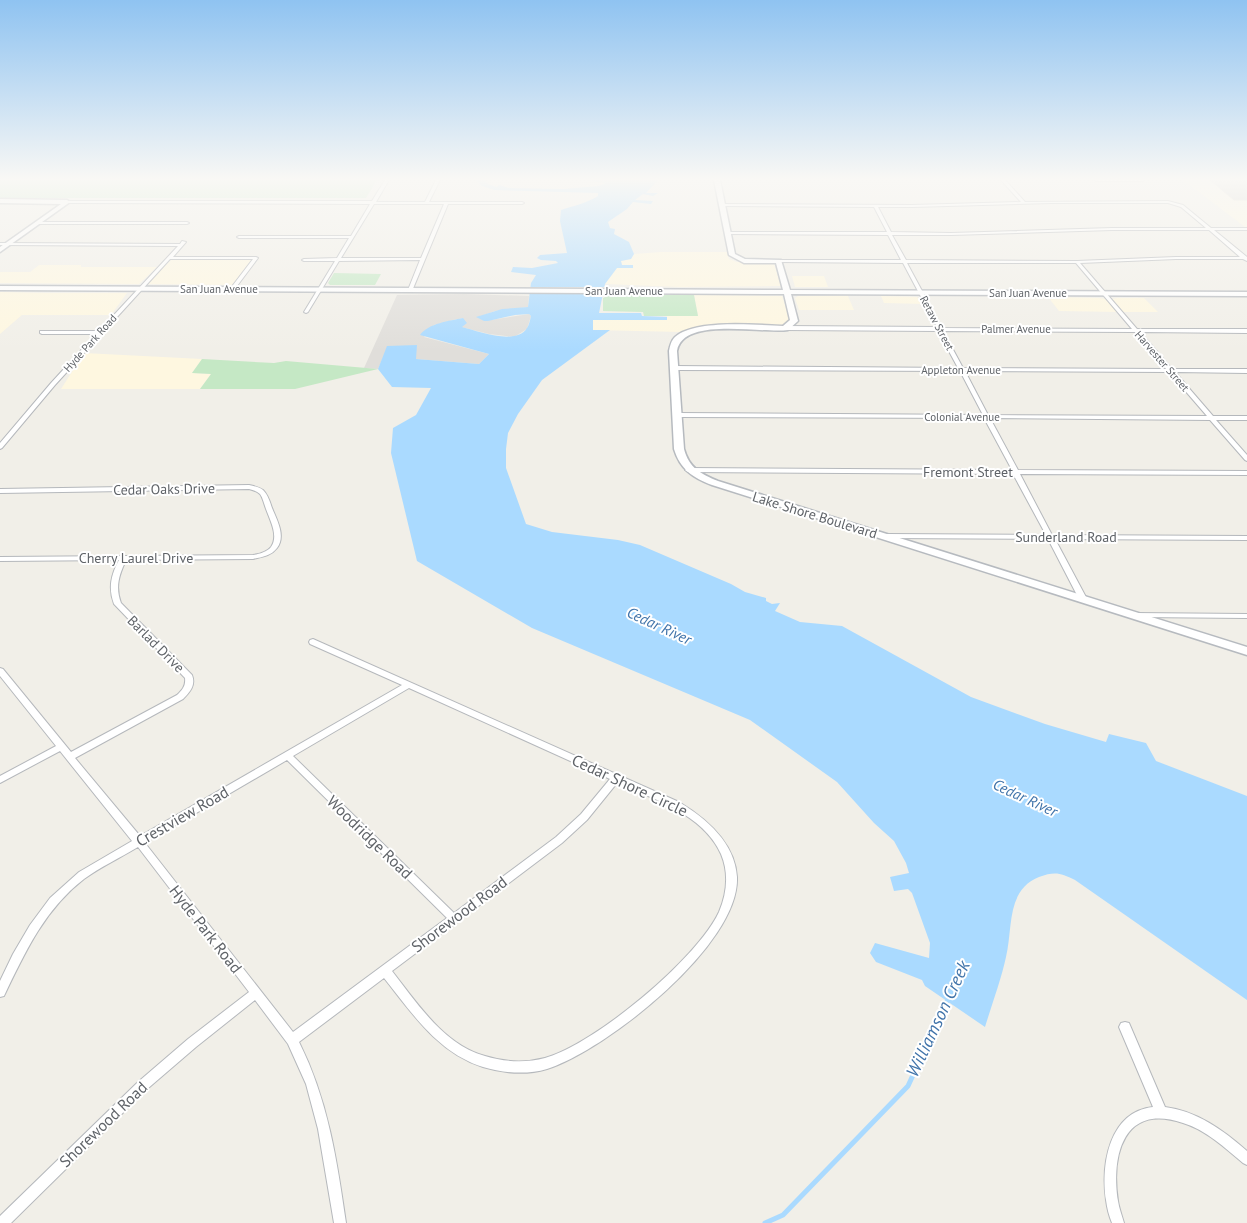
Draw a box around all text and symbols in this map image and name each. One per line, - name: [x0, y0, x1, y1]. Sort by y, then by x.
- street label: San Juan Avenue: [180, 282, 258, 296]
- street label: San Juan Avenue: [585, 284, 663, 298]
- street label: San Juan Avenue: [989, 286, 1067, 300]
- street label: Retaw Street: [917, 293, 957, 353]
- street label: Hyde Park Road: [60, 311, 120, 375]
- street label: Palmer Avenue: [981, 322, 1051, 336]
- street label: Harvester Street: [1132, 328, 1192, 394]
- street label: Appleton Avenue: [921, 363, 1001, 377]
- street label: Colonial Avenue: [924, 410, 1000, 424]
- street label: Fremont Street: [923, 463, 1013, 481]
- street label: Cedar Oaks Drive: [113, 479, 215, 499]
- street label: Lake Shore Boulevard: [750, 487, 880, 543]
- street label: Sunderland Road: [1015, 528, 1117, 546]
- street label: Cherry Laurel Drive: [79, 549, 193, 567]
- water label: Cedar River: [624, 602, 695, 649]
- street label: Barlad Drive: [124, 612, 188, 676]
- street label: Cedar Shore Circle: [569, 749, 691, 821]
- water label: Cedar River: [990, 774, 1061, 821]
- street label: Crestview Road: [132, 781, 232, 851]
- street label: Woodridge Road: [323, 791, 417, 883]
- street label: Shorewood Road: [407, 871, 511, 957]
- street label: Hyde Park Road: [165, 881, 247, 977]
- water label: Williamson Creek: [901, 956, 975, 1081]
- street label: Shorewood Road: [55, 1077, 151, 1171]

